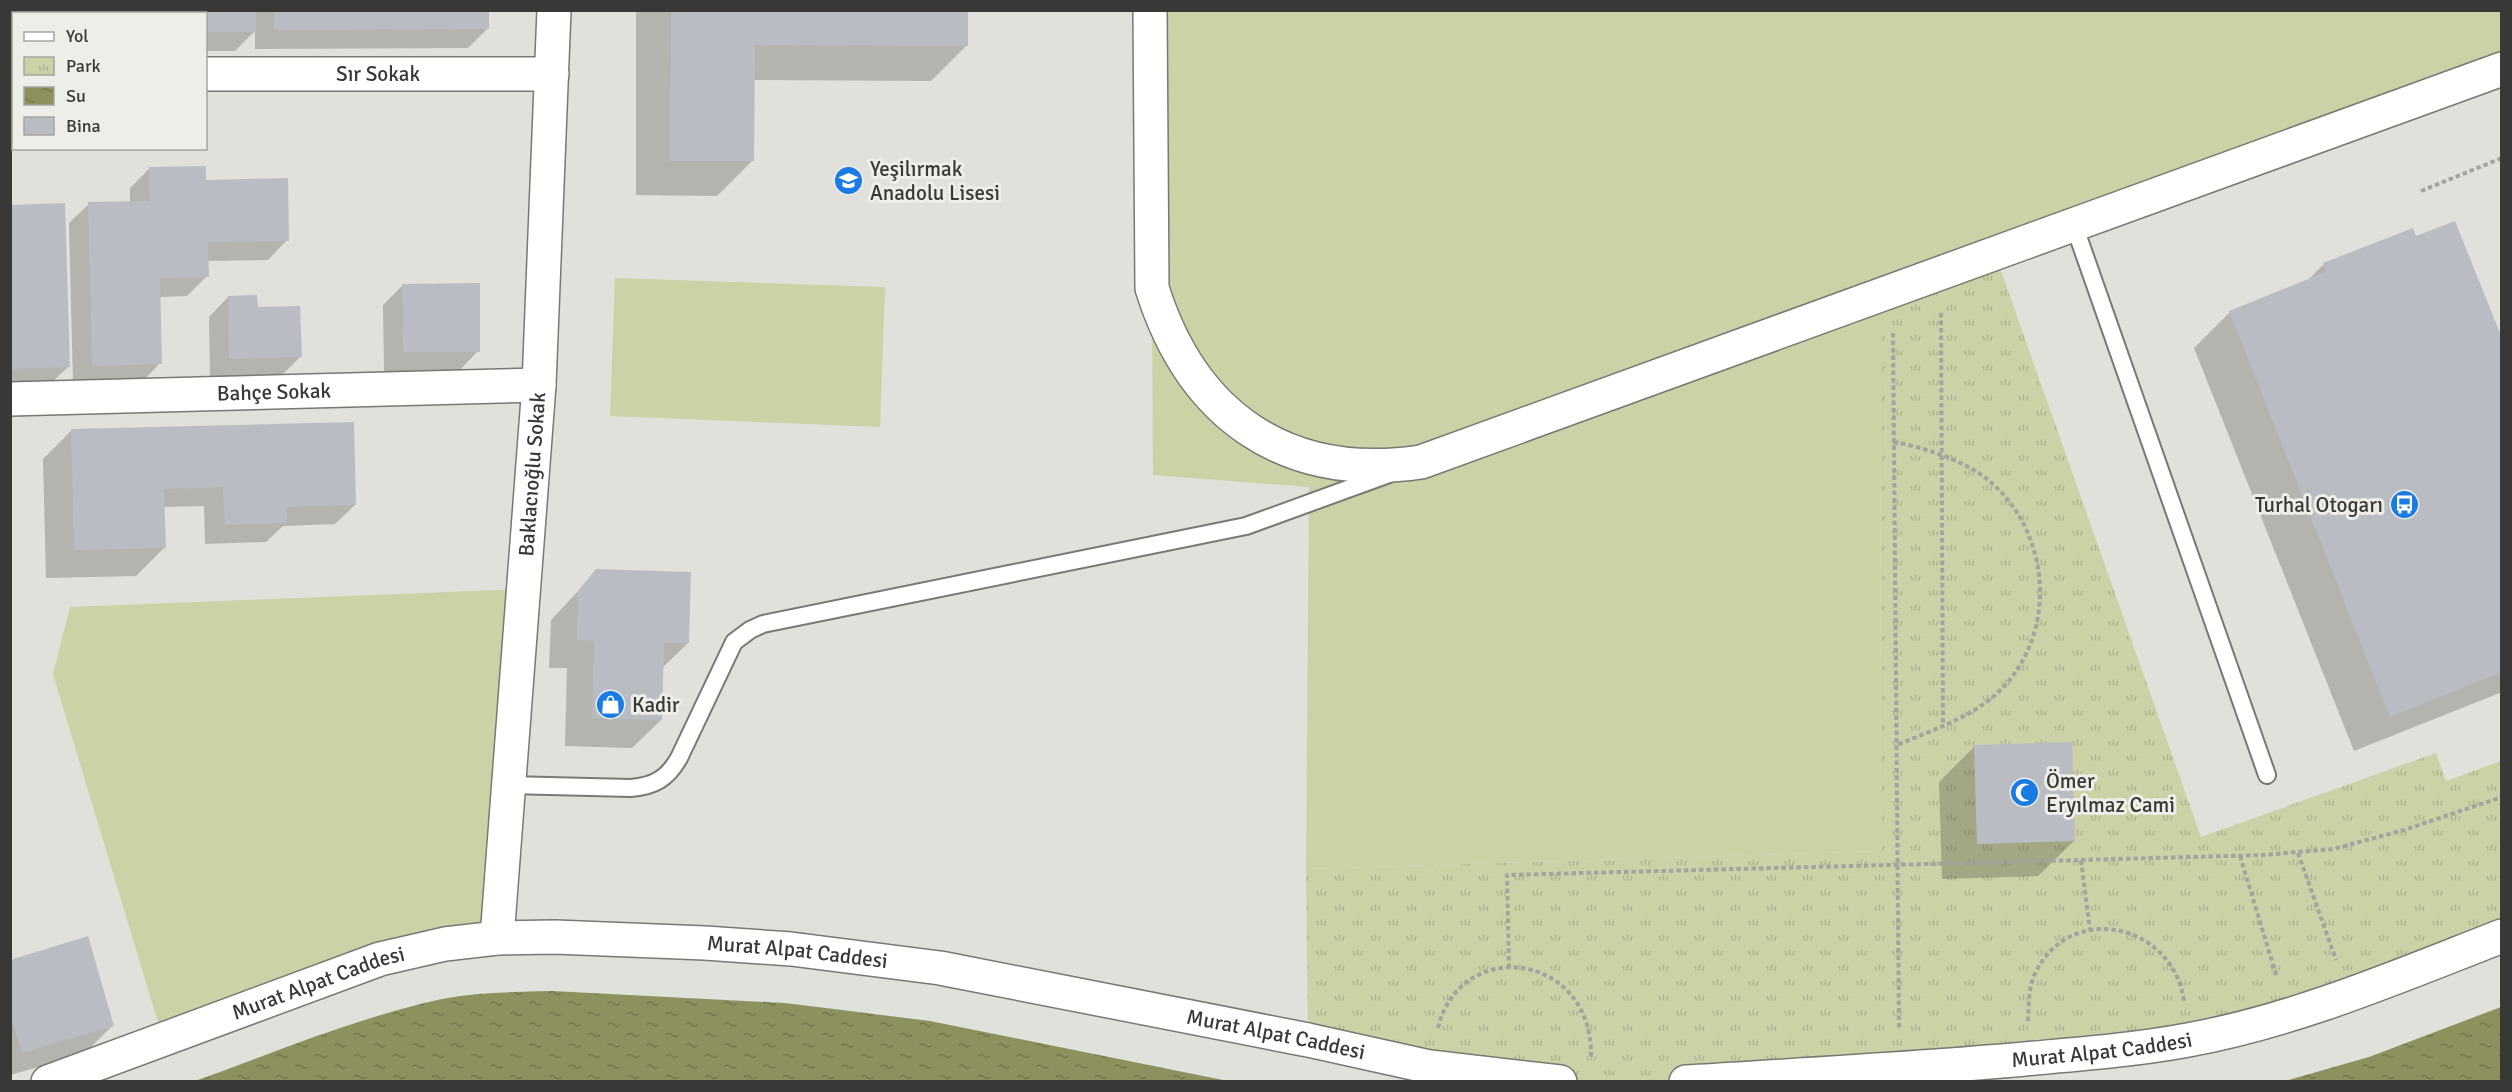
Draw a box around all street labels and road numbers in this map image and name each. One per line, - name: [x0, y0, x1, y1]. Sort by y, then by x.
- street label: Sır Sokak: [336, 61, 420, 87]
- street label: Bahçe Sokak: [217, 377, 332, 407]
- street label: Baklacıoğlu Sokak: [513, 391, 551, 557]
- street label: Murat Alpat Caddesi: [706, 930, 889, 974]
- street label: Murat Alpat Caddesi: [228, 941, 407, 1026]
- street label: Murat Alpat Caddesi: [1184, 1004, 1368, 1065]
- street label: Murat Alpat Caddesi: [2010, 1027, 2194, 1073]

